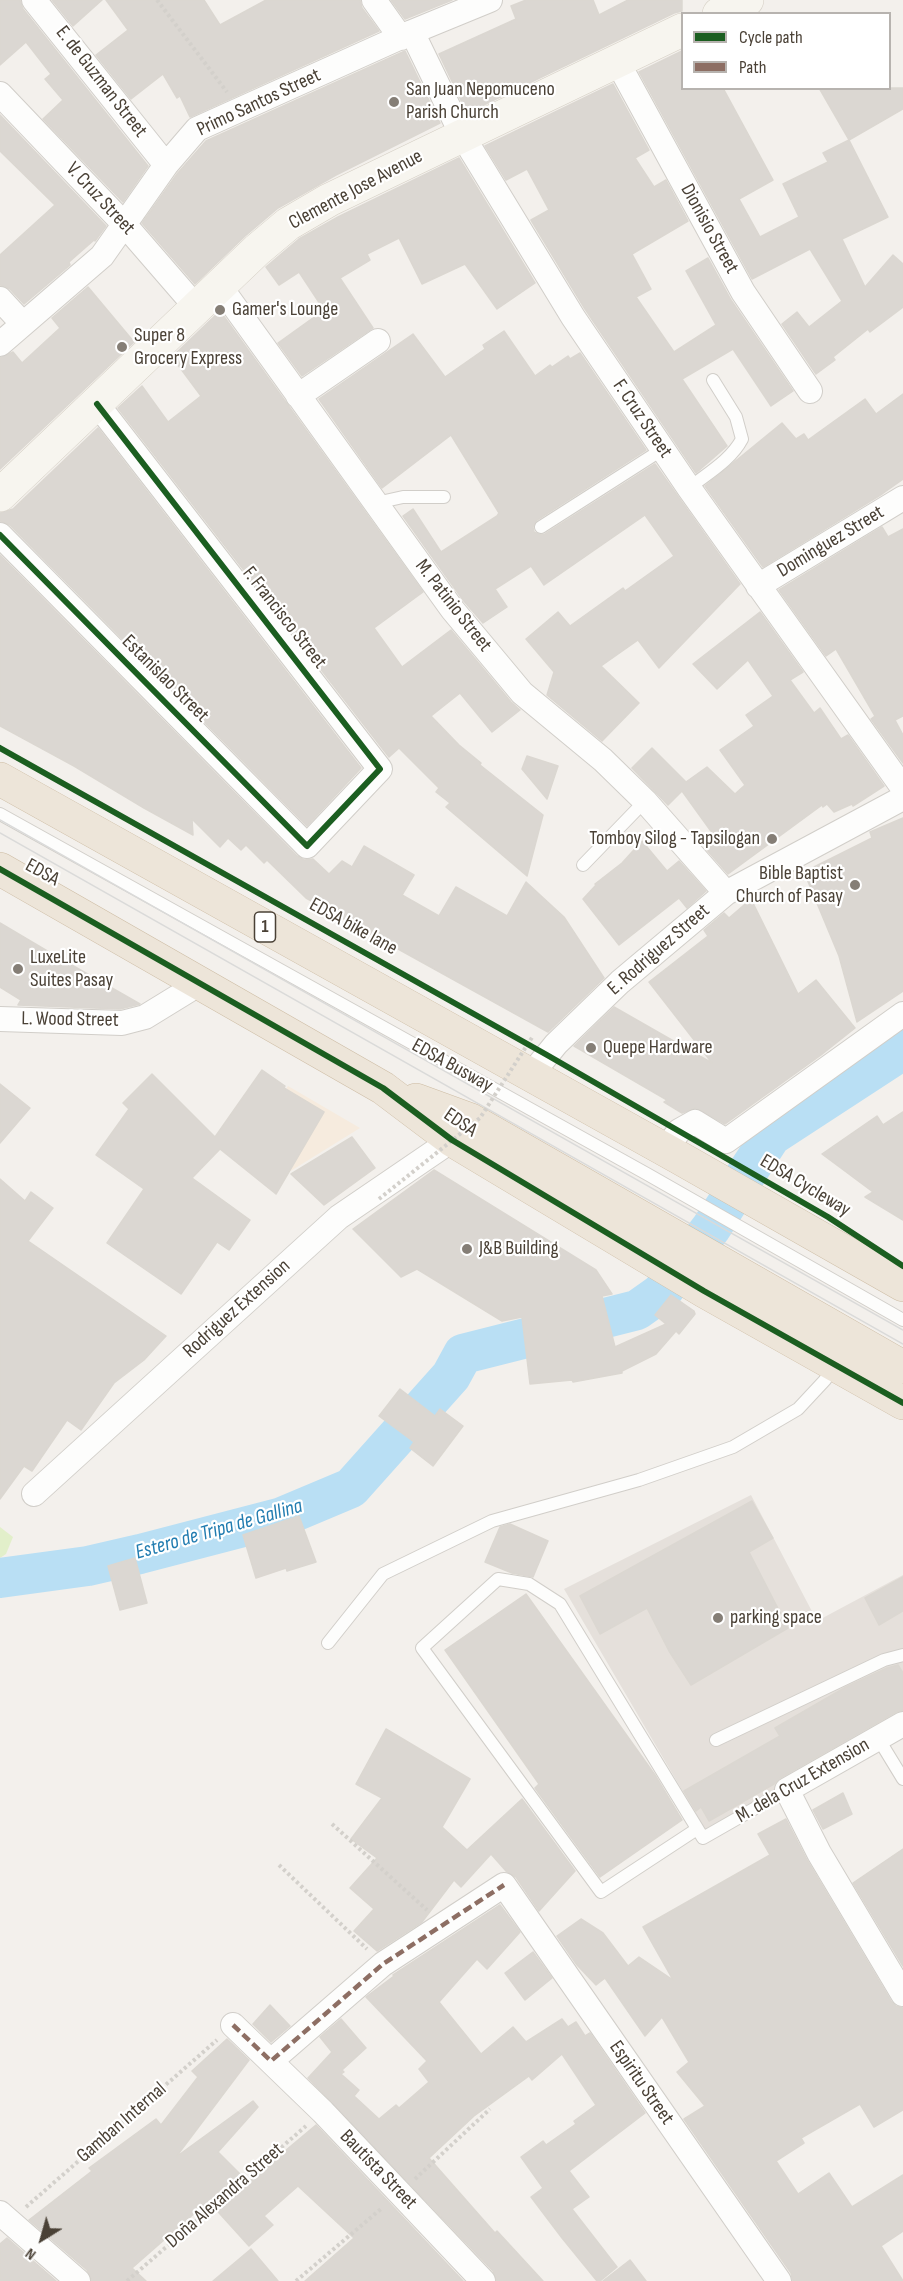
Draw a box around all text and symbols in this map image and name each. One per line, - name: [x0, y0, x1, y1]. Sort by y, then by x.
- legend: [681, 12, 891, 90]
- street label: E. de Guzman Street: [50, 22, 152, 142]
- text: Cycle path: [739, 27, 803, 48]
- text: Path: [739, 57, 767, 78]
- street label: Primo Santos Street: [193, 64, 325, 142]
- place label: San Juan Nepomuceno Parish Church: [406, 78, 555, 125]
- marker: San Juan Nepomuceno Parish Church: [387, 95, 401, 109]
- street label: Clemente Jose Avenue: [285, 145, 427, 235]
- street label: V. Cruz Street: [60, 158, 140, 240]
- street label: Dionisio Street: [675, 180, 743, 278]
- place label: Gamer's Lounge: [232, 298, 338, 322]
- marker: Gamer's Lounge: [213, 303, 227, 317]
- place label: Super 8 Grocery Express: [134, 324, 242, 371]
- marker: Super 8 Grocery Express: [115, 340, 129, 354]
- street label: F. Cruz Street: [607, 375, 677, 463]
- street label: Dominguez Street: [773, 501, 889, 583]
- street label: M. Patinio Street: [410, 555, 496, 657]
- street label: F. Francisco Street: [237, 562, 331, 674]
- street label: Estanislao Street: [116, 630, 214, 728]
- place label: Tomboy Silog - Tapsilogan: [589, 827, 760, 851]
- marker: Tomboy Silog - Tapsilogan: [765, 832, 779, 846]
- street label: EDSA: [21, 854, 63, 892]
- place label: Bible Baptist Church of Pasay: [736, 862, 843, 909]
- marker: Bible Baptist Church of Pasay: [848, 878, 862, 892]
- street label: EDSA bike lane: [305, 893, 401, 961]
- street label: E. Rodriguez Street: [603, 899, 715, 1001]
- road number: 1: [254, 912, 276, 942]
- place label: LuxeLite Suites Pasay: [30, 946, 113, 993]
- marker: LuxeLite Suites Pasay: [11, 962, 25, 976]
- street label: L. Wood Street: [21, 1007, 119, 1033]
- street label: EDSA Busway: [407, 1034, 497, 1098]
- place label: Quepe Hardware: [603, 1036, 712, 1060]
- marker: Quepe Hardware: [584, 1041, 598, 1055]
- street label: EDSA: [439, 1103, 481, 1143]
- street label: EDSA Cycleway: [755, 1150, 855, 1222]
- place label: J&B Building: [479, 1237, 559, 1261]
- marker: J&B Building: [460, 1242, 474, 1256]
- street label: Rodriguez Extension: [179, 1255, 295, 1363]
- water label: Estero de Tripa de Gallina: [133, 1494, 305, 1566]
- place label: parking space: [730, 1606, 822, 1630]
- marker: parking space: [711, 1611, 725, 1625]
- street label: M. dela Cruz Extension: [732, 1733, 874, 1829]
- street label: Espiritu Street: [603, 2037, 679, 2129]
- street label: Gamban Internal: [72, 2078, 172, 2168]
- street label: Bautista Street: [334, 2125, 422, 2215]
- street label: Doña Alexandra Street: [161, 2138, 289, 2254]
- north arrow: [12, 2209, 72, 2269]
- text: N: [22, 2244, 40, 2264]

